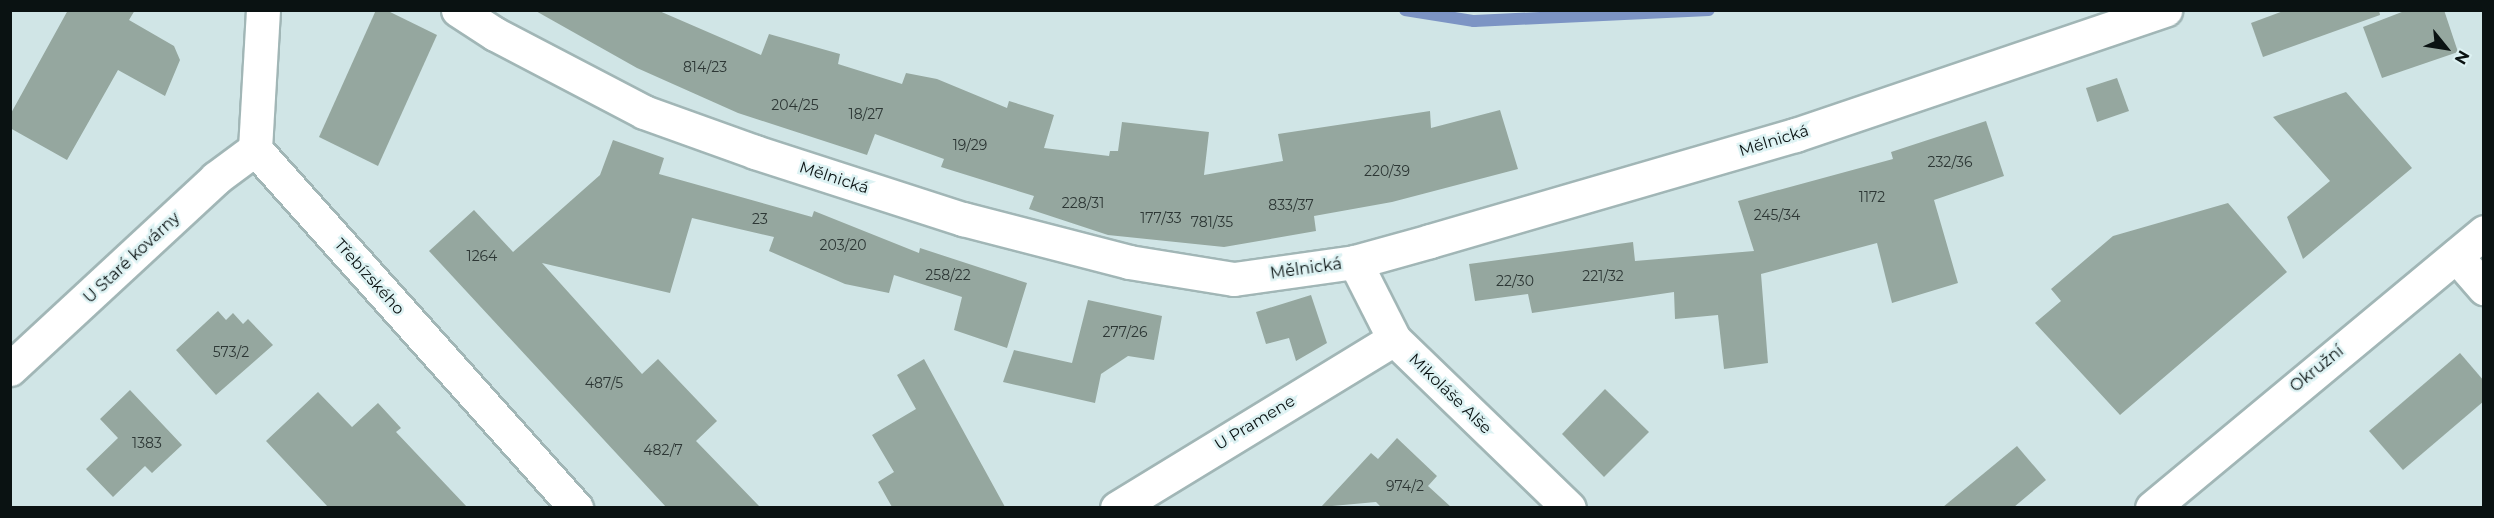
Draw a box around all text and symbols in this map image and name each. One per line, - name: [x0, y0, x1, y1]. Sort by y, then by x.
- north arrow: [2416, 18, 2476, 78]
- text: N: [2451, 47, 2473, 68]
- house number: 814/23: [683, 59, 727, 75]
- house number: 204/25: [771, 97, 819, 113]
- house number: 18/27: [849, 106, 883, 122]
- street label: Mělnická: [1737, 121, 1811, 161]
- house number: 19/29: [953, 137, 987, 153]
- house number: 232/36: [1928, 154, 1972, 170]
- street label: Mělnická: [797, 158, 871, 198]
- house number: 220/39: [1364, 163, 1410, 179]
- house number: 1172: [1859, 189, 1885, 205]
- house number: 228/31: [1062, 195, 1104, 211]
- house number: 833/37: [1268, 197, 1314, 213]
- house number: 245/34: [1754, 207, 1800, 223]
- street label: U Staré kovárny: [80, 208, 184, 308]
- house number: 177/33: [1140, 210, 1182, 226]
- house number: 23: [752, 211, 768, 227]
- house number: 781/35: [1191, 214, 1233, 230]
- street label: Třebízského: [330, 235, 408, 319]
- house number: 203/20: [820, 237, 866, 253]
- house number: 1264: [467, 248, 497, 264]
- street label: Mělnická: [1269, 254, 1343, 284]
- house number: 258/22: [925, 267, 971, 283]
- house number: 221/32: [1582, 268, 1624, 284]
- house number: 22/30: [1496, 273, 1534, 289]
- house number: 277/26: [1103, 324, 1147, 340]
- street label: Okružní: [2286, 342, 2348, 396]
- house number: 573/2: [213, 344, 249, 360]
- street label: Mikoláše Alše: [1405, 350, 1495, 438]
- house number: 487/5: [585, 375, 623, 391]
- street label: U Pramene: [1211, 392, 1299, 454]
- house number: 1383: [132, 435, 162, 451]
- house number: 482/7: [643, 442, 683, 458]
- house number: 974/2: [1386, 478, 1424, 494]

